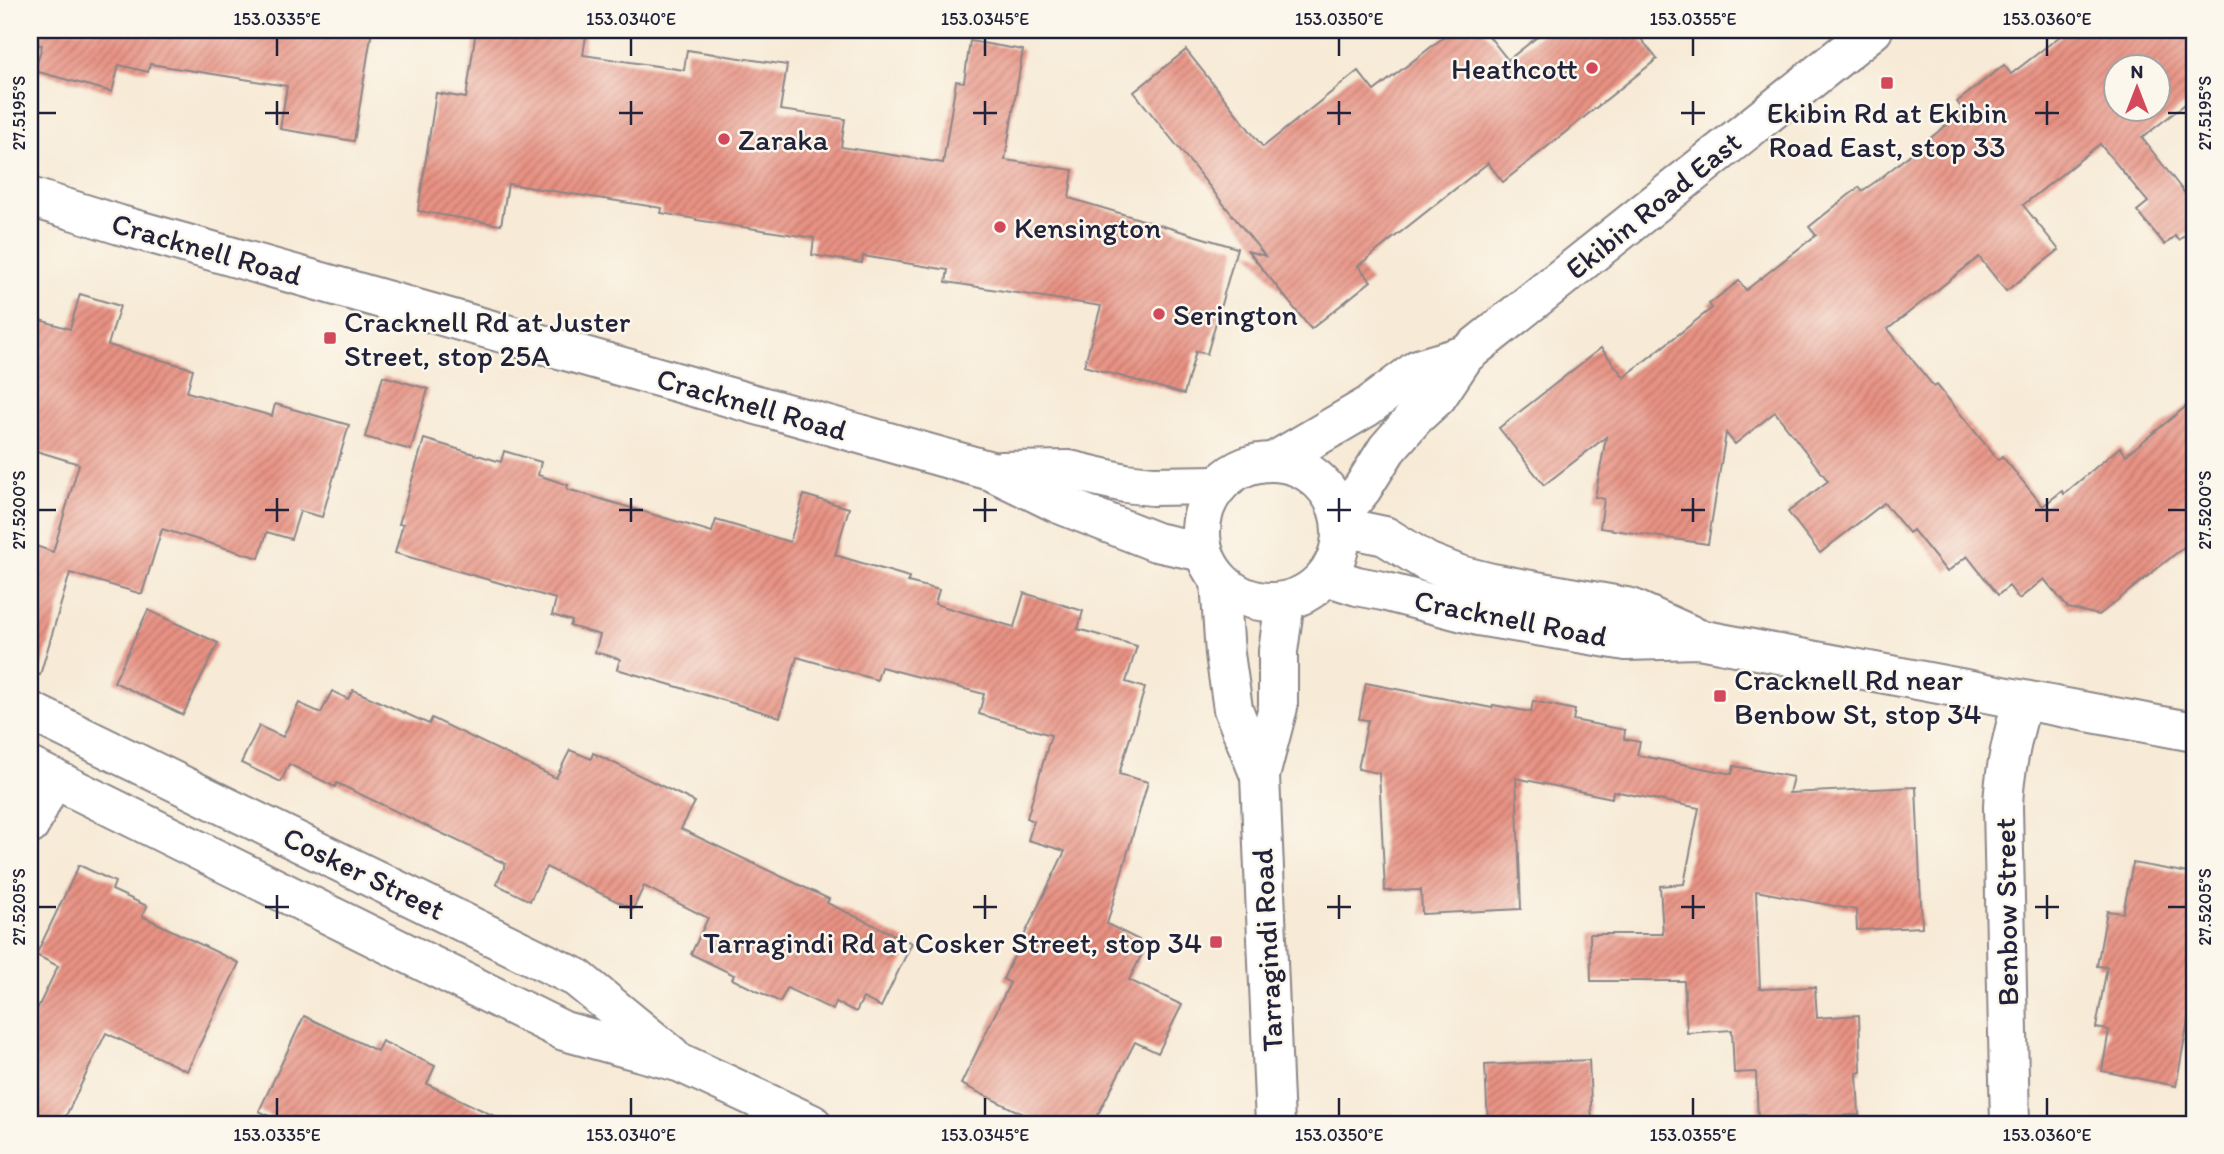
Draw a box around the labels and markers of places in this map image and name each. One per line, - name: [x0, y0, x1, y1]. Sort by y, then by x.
- place label: Heathcott: [1451, 50, 1578, 87]
- marker: Heathcott: [1584, 60, 1600, 76]
- marker: Ekibin Rd at Ekibin Road East, stop 33: [1879, 75, 1895, 91]
- place label: Ekibin Rd at Ekibin Road East, stop 33: [1767, 94, 2007, 165]
- place label: Zaraka: [738, 121, 829, 158]
- marker: Zaraka: [716, 131, 732, 147]
- place label: Kensington: [1014, 209, 1161, 246]
- marker: Kensington: [992, 219, 1008, 235]
- place label: Serington: [1173, 296, 1298, 333]
- place label: Cracknell Rd at Juster Street, stop 25A: [344, 303, 631, 374]
- marker: Serington: [1151, 306, 1167, 322]
- marker: Cracknell Rd at Juster Street, stop 25A: [322, 330, 338, 346]
- place label: Cracknell Rd near Benbow St, stop 34: [1734, 661, 1982, 732]
- marker: Cracknell Rd near Benbow St, stop 34: [1712, 688, 1728, 704]
- place label: Tarragindi Rd at Cosker Street, stop 34: [703, 924, 1202, 961]
- marker: Tarragindi Rd at Cosker Street, stop 34: [1208, 934, 1224, 950]

